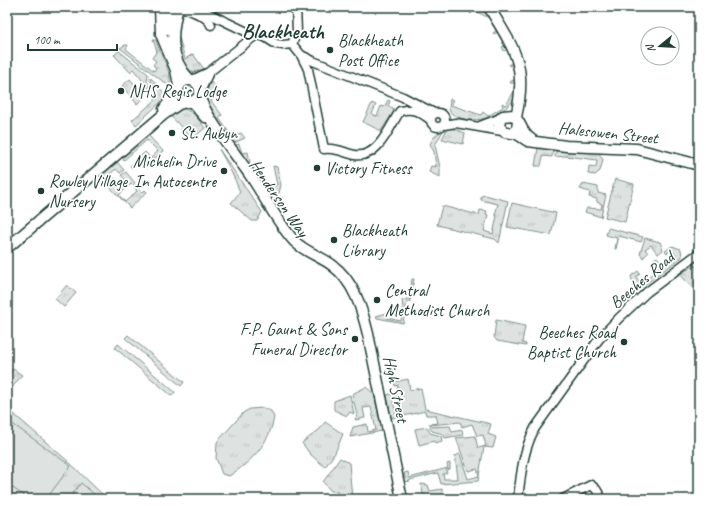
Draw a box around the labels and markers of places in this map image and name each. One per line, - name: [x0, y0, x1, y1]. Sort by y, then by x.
- place label: Blackheath Post Office: [338, 30, 403, 71]
- marker: Blackheath Post Office: [325, 45, 335, 55]
- place label: NHS Regis Lodge: [129, 81, 228, 102]
- marker: NHS Regis Lodge: [116, 86, 126, 96]
- place label: St. Aubyn: [180, 123, 238, 144]
- marker: St. Aubyn: [167, 128, 177, 138]
- place label: Michelin Drive In Autocentre: [133, 151, 217, 192]
- place label: Victory Fitness: [325, 158, 413, 179]
- marker: Victory Fitness: [312, 163, 322, 173]
- marker: Michelin Drive In Autocentre: [219, 166, 229, 176]
- place label: Rowley Village Nursery: [49, 171, 129, 212]
- marker: Rowley Village Nursery: [36, 186, 46, 196]
- place label: Blackheath Library: [342, 220, 407, 261]
- marker: Blackheath Library: [329, 235, 339, 245]
- place label: Central Methodist Church: [385, 280, 490, 321]
- marker: Central Methodist Church: [372, 295, 382, 305]
- place label: F.P. Gaunt & Sons Funeral Director: [240, 319, 349, 360]
- place label: Beeches Road Baptist Church: [527, 322, 618, 363]
- marker: F.P. Gaunt & Sons Funeral Director: [350, 334, 360, 344]
- marker: Beeches Road Baptist Church: [619, 337, 629, 347]

